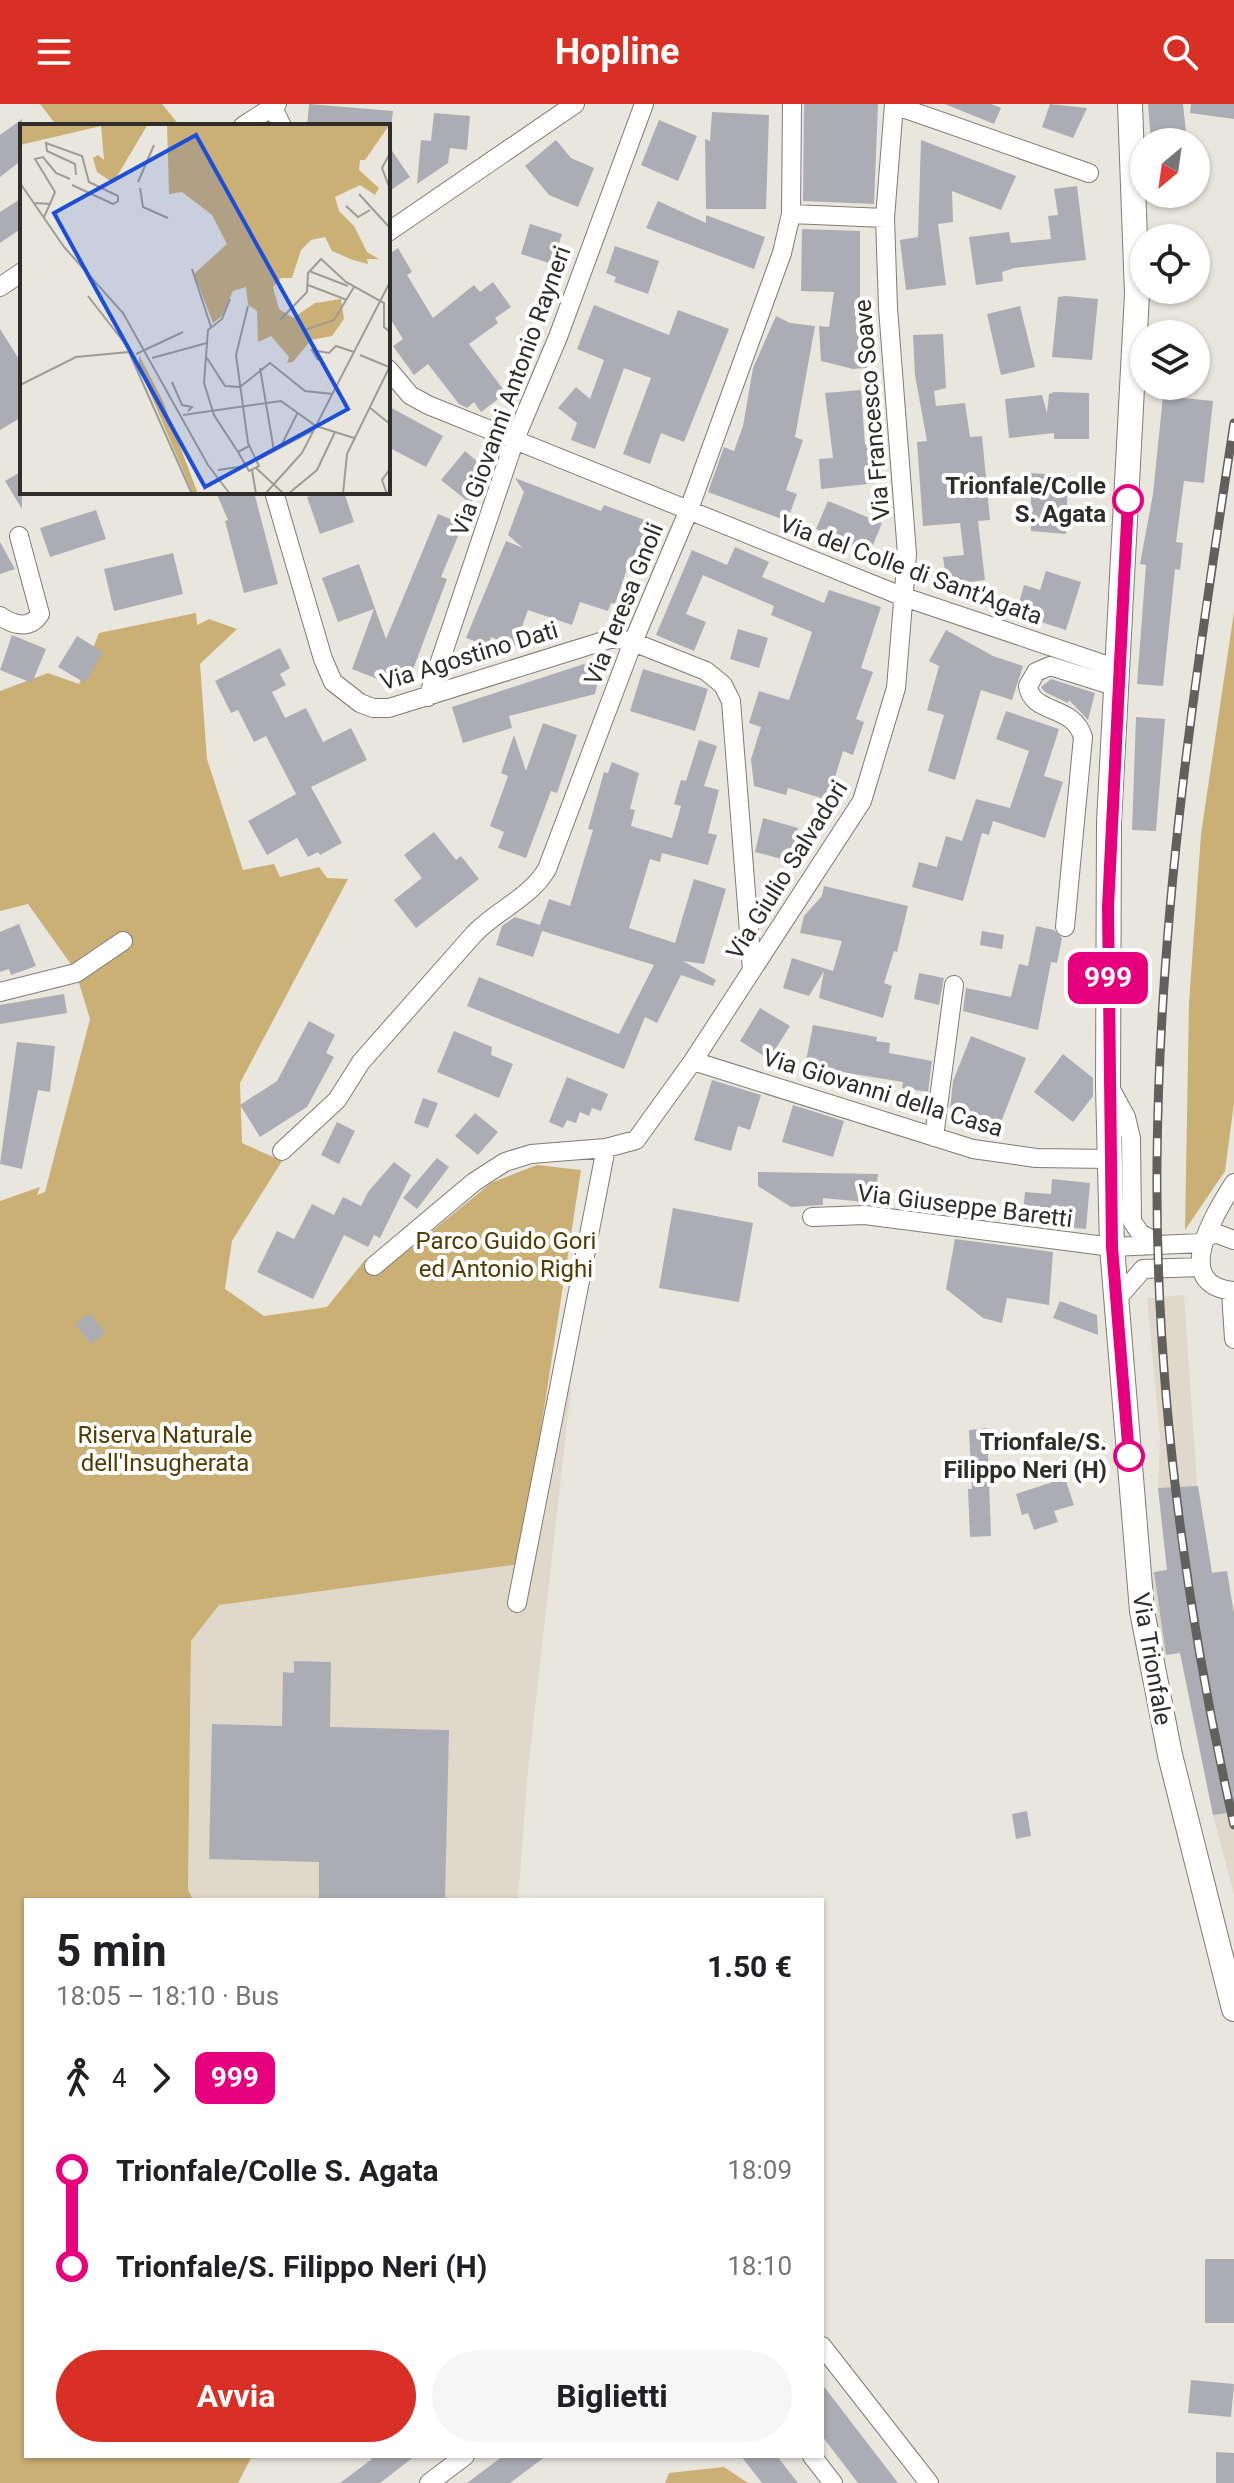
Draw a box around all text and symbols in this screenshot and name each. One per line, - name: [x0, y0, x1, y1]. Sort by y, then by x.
- icon: menu: [32, 30, 76, 74]
- icon: search: [1158, 30, 1202, 74]
- text: Hopline: [555, 31, 679, 73]
- inset map: [20, 124, 390, 494]
- north arrow: [1130, 128, 1210, 208]
- map controls: [1130, 128, 1210, 400]
- button: locate: [1130, 224, 1210, 304]
- street label: Via Giovanni Antonio Rayneri: [445, 242, 577, 540]
- street label: Via Francesco Soave: [848, 298, 896, 522]
- button: layers: [1130, 320, 1210, 400]
- place label: Trionfale/Colle S. Agata: [945, 472, 1106, 528]
- marker: Trionfale/Colle S. Agata: [1113, 485, 1143, 515]
- street label: Via del Colle di Sant'Agata: [776, 509, 1046, 631]
- street label: Via Teresa Gnoli: [579, 519, 669, 689]
- street label: Via Agostino Dati: [377, 616, 561, 696]
- street label: Via Giulio Salvadori: [721, 775, 853, 965]
- line badge: 999: [1062, 952, 1154, 1004]
- text: 999: [1084, 961, 1132, 994]
- street label: Via Giovanni della Casa: [760, 1043, 1006, 1143]
- street label: Via Giuseppe Baretti: [856, 1179, 1074, 1233]
- park label: Parco Guido Gori ed Antonio Righi: [416, 1227, 596, 1283]
- park label: Riserva Naturale dell'Insugherata: [77, 1421, 253, 1477]
- place label: Trionfale/S. Filippo Neri (H): [944, 1428, 1107, 1484]
- marker: Trionfale/S. Filippo Neri (H): [1114, 1441, 1144, 1471]
- street label: Via Trionfale: [1127, 1591, 1177, 1727]
- text: 5 min: [56, 1925, 167, 1977]
- text: 1.50 €: [707, 1949, 792, 1984]
- text: 18:05 – 18:10 · Bus: [56, 1981, 279, 2011]
- icon: walk: [56, 2056, 100, 2100]
- icon: forward: [139, 2056, 183, 2100]
- text: 999: [211, 2061, 259, 2094]
- text: 4: [112, 2063, 127, 2093]
- text: Trionfale/Colle S. Agata: [116, 2153, 439, 2188]
- text: 18:09: [727, 2155, 792, 2185]
- text: Trionfale/S. Filippo Neri (H): [116, 2249, 487, 2284]
- text: 18:10: [727, 2251, 792, 2281]
- button: Avvia: [56, 2350, 416, 2442]
- button: Biglietti: [432, 2350, 792, 2442]

